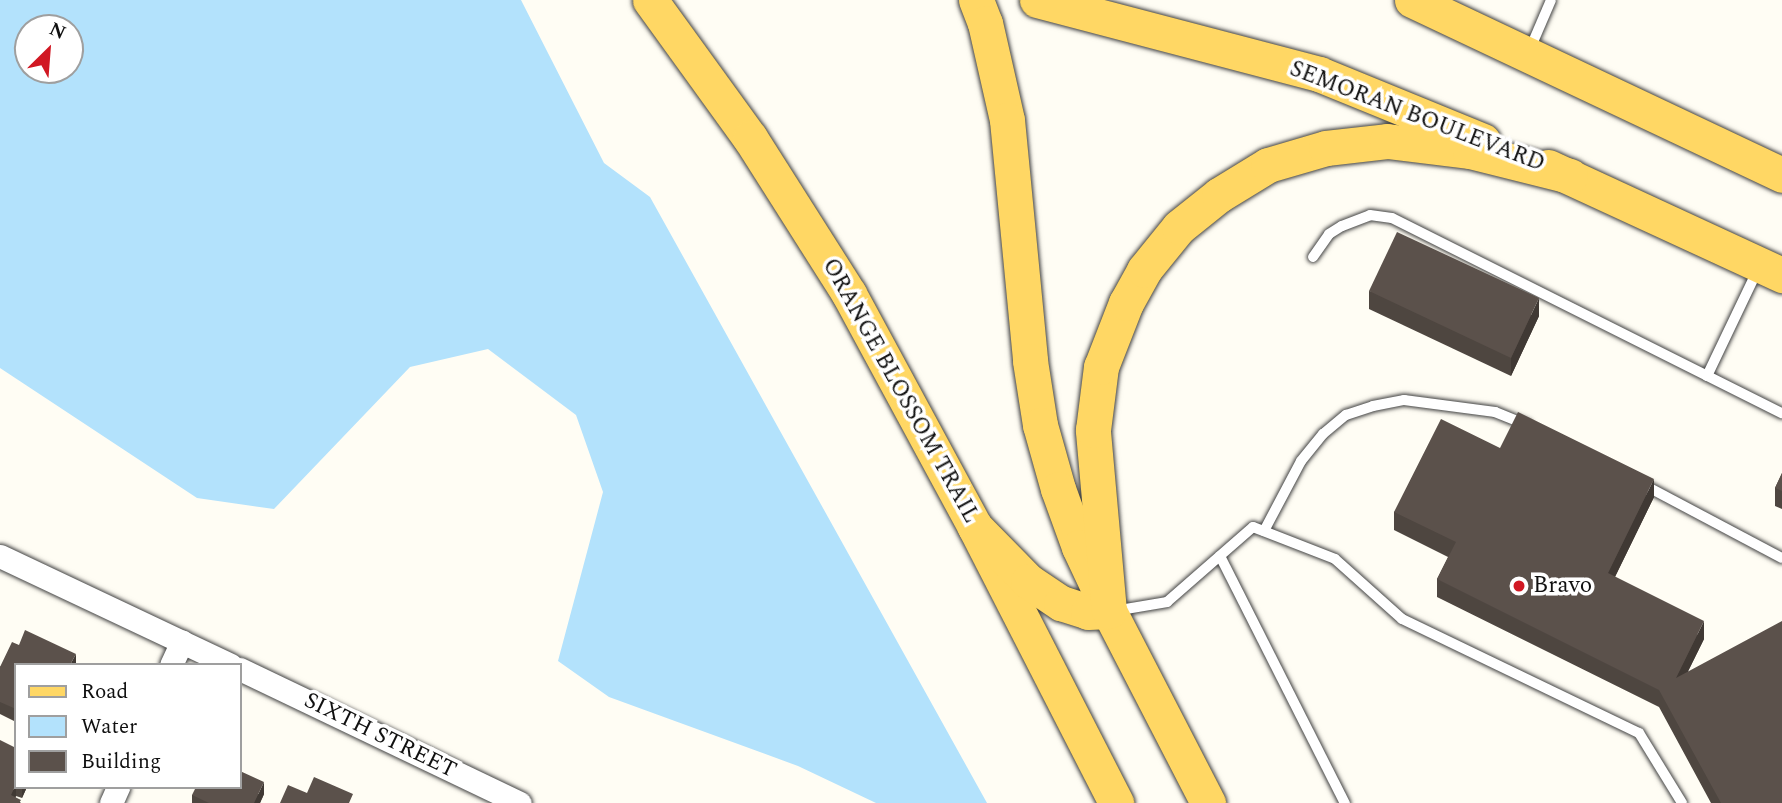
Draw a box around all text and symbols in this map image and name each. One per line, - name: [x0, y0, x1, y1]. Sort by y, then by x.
- north arrow: [14, 14, 84, 84]
- text: N: [44, 15, 70, 48]
- street label: SEMORAN BOULEVARD: [1286, 56, 1548, 178]
- street label: ORANGE BLOSSOM TRAIL: [816, 254, 984, 528]
- place label: Bravo: [1533, 572, 1592, 600]
- marker: Bravo: [1511, 578, 1527, 594]
- legend: [14, 663, 242, 789]
- text: Road: [81, 676, 128, 708]
- street label: SIXTH STREET: [299, 687, 461, 785]
- text: Water: [81, 711, 137, 743]
- text: Building: [81, 746, 161, 778]

